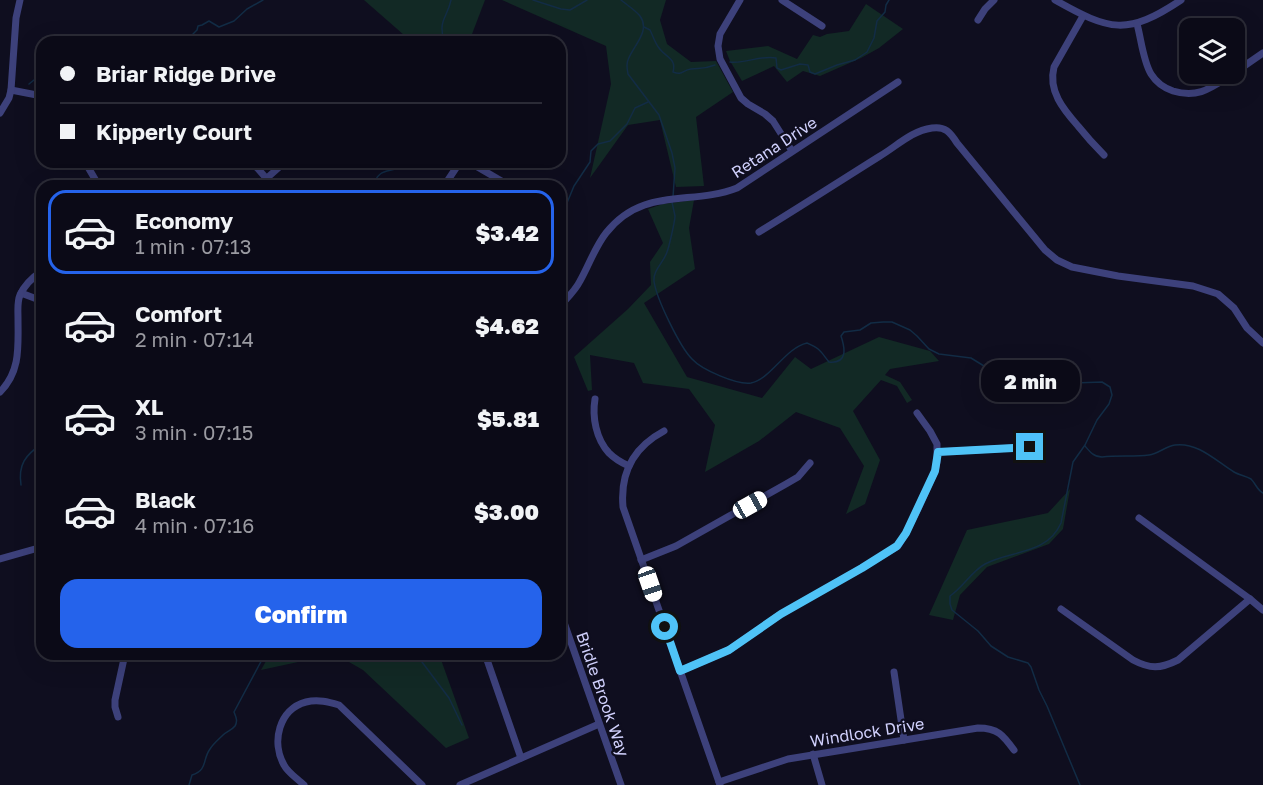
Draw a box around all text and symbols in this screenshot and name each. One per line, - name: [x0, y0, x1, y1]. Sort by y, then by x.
- map controls: [1179, 18, 1245, 84]
- button: layers: [1179, 18, 1245, 84]
- text: Briar Ridge Drive: [96, 60, 276, 87]
- street label: Retana Drive: [727, 112, 821, 182]
- text: Kipperly Court: [96, 118, 252, 145]
- icon: car: [63, 205, 117, 259]
- text: Economy: [135, 207, 233, 234]
- text: $3.42: [476, 219, 539, 246]
- text: 1 min · 07:13: [135, 234, 251, 258]
- icon: car: [63, 298, 117, 352]
- text: Comfort: [135, 300, 222, 327]
- text: $4.62: [475, 312, 539, 339]
- text: 2 min · 07:14: [135, 327, 254, 351]
- callout: 2 min: [980, 360, 1080, 402]
- text: 2 min: [1004, 369, 1057, 393]
- icon: car: [63, 391, 117, 445]
- text: XL: [135, 393, 163, 420]
- text: $5.81: [477, 405, 539, 432]
- text: 3 min · 07:15: [135, 420, 253, 444]
- route end: [1016, 433, 1043, 460]
- icon: car: [63, 484, 117, 538]
- text: Black: [135, 486, 196, 513]
- car: [730, 488, 770, 522]
- text: $3.00: [474, 498, 539, 525]
- text: 4 min · 07:16: [135, 513, 254, 537]
- car: [636, 564, 664, 604]
- button: Confirm: [60, 579, 542, 648]
- route start: [651, 613, 678, 640]
- street label: Bridle Brook Way: [572, 629, 634, 759]
- street label: Windlock Drive: [808, 713, 926, 751]

